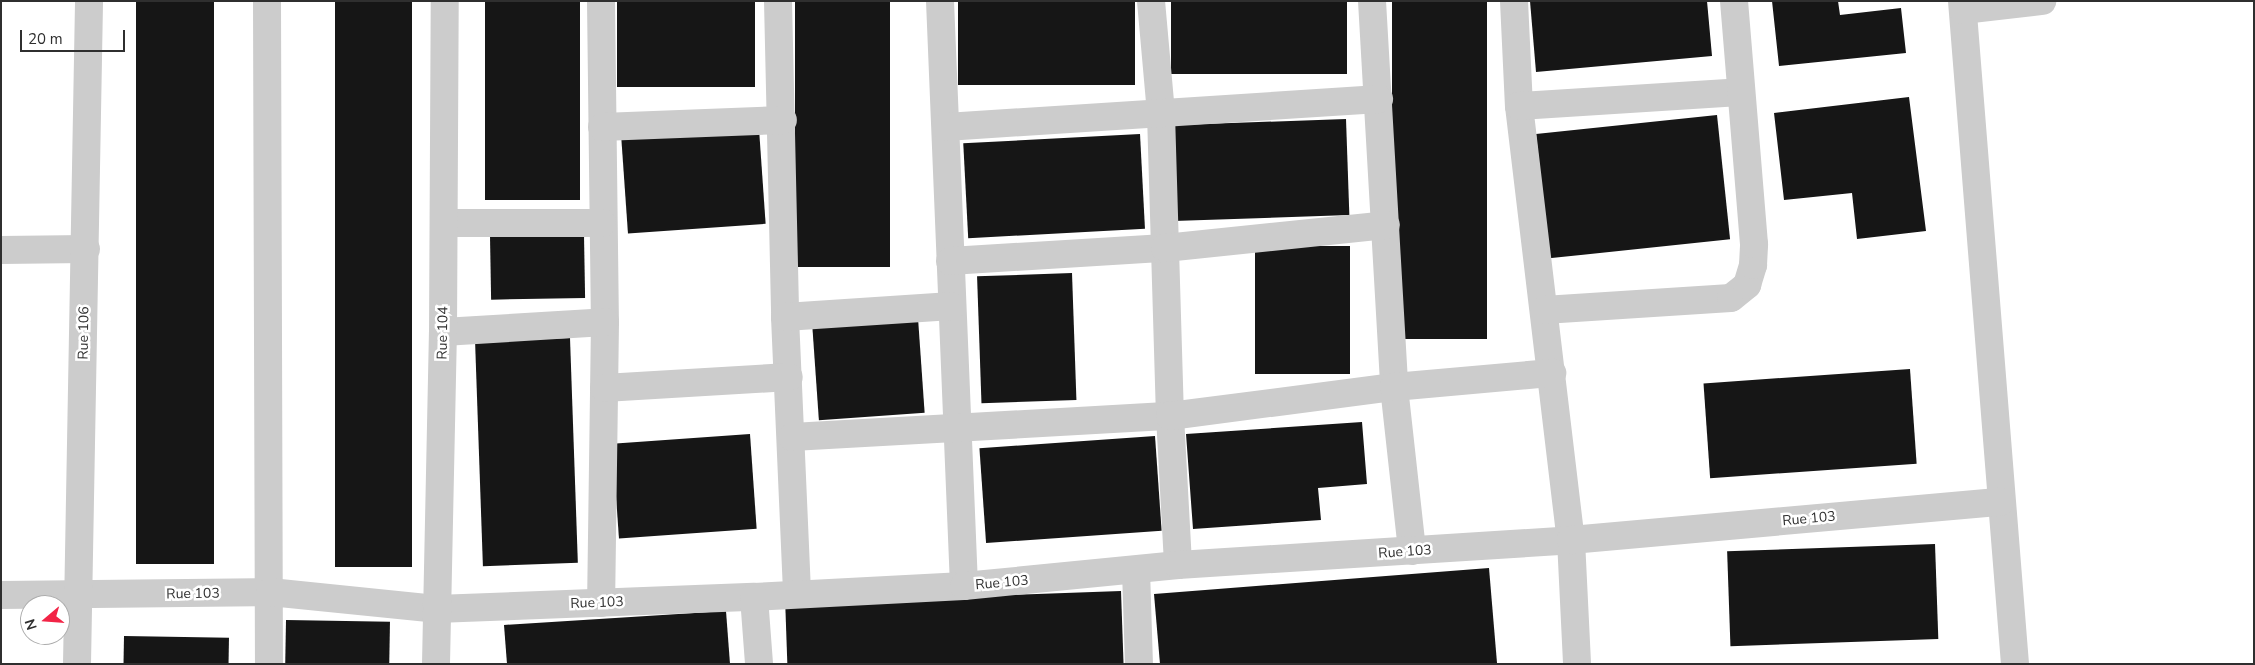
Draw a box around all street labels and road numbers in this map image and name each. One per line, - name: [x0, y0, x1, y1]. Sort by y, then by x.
- street label: Rue 106: [75, 306, 93, 360]
- street label: Rue 104: [434, 306, 452, 360]
- street label: Rue 103: [1782, 508, 1836, 530]
- street label: Rue 103: [1378, 542, 1432, 562]
- street label: Rue 103: [975, 572, 1029, 594]
- street label: Rue 103: [166, 585, 220, 603]
- street label: Rue 103: [570, 594, 624, 612]

